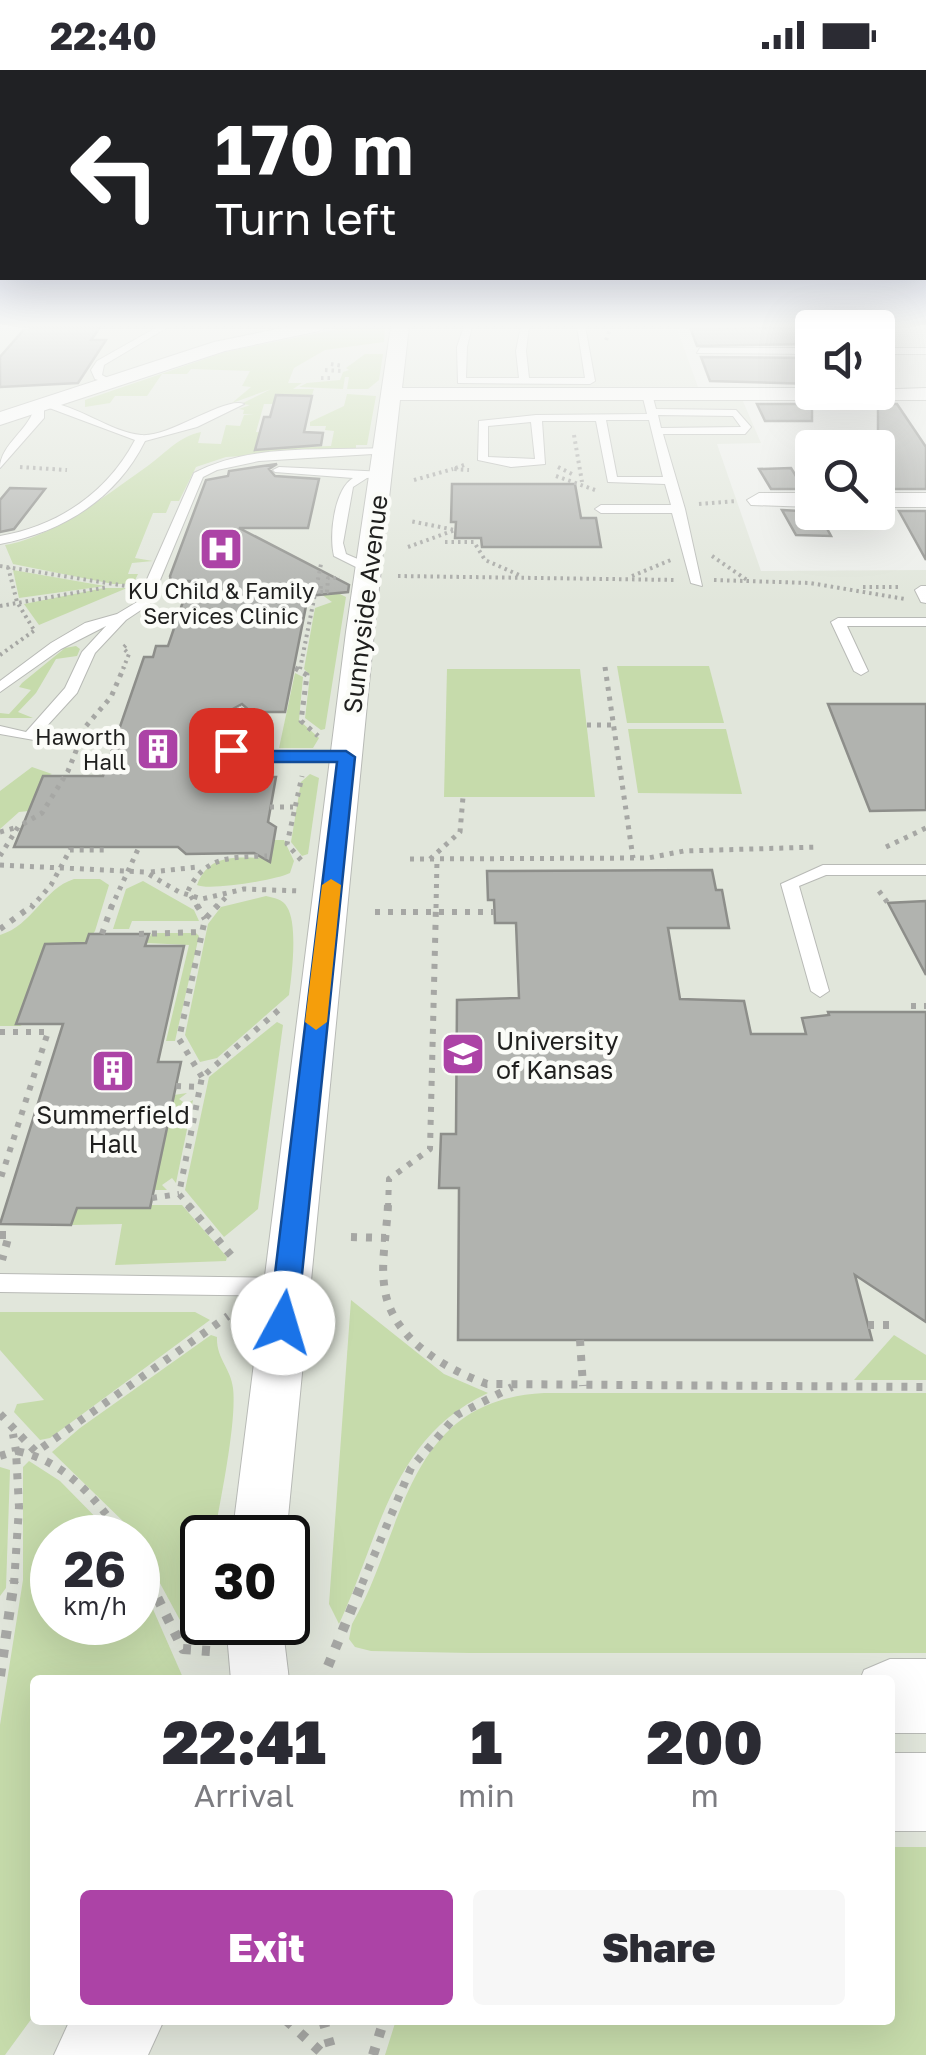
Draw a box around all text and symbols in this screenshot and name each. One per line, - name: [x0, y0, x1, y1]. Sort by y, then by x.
- text: 22:40: [50, 13, 157, 58]
- text: 170 m: [215, 106, 413, 190]
- icon: left: [50, 110, 180, 240]
- text: Turn left: [215, 191, 397, 245]
- map controls: [795, 310, 895, 530]
- button: sound: [795, 310, 895, 410]
- button: search: [795, 430, 895, 530]
- street label: Sunnyside Avenue: [336, 493, 394, 715]
- hospital icon: KU Child & Family Services Clinic: [198, 526, 244, 572]
- place label: KU Child & Family Services Clinic: [128, 577, 314, 629]
- pin: [189, 708, 274, 793]
- place label: Haworth Hall: [35, 723, 126, 775]
- icon: arrive: [204, 723, 259, 778]
- building icon: Haworth Hall: [135, 726, 181, 772]
- place label: University of Kansas: [496, 1025, 619, 1085]
- school or university icon: University of Kansas: [440, 1031, 486, 1077]
- building icon: Summerfield Hall: [90, 1048, 136, 1094]
- place label: Summerfield Hall: [36, 1099, 190, 1159]
- position arrow: [231, 1271, 335, 1375]
- speed limit sign: 30: [180, 1515, 310, 1645]
- text: 26: [64, 1538, 126, 1598]
- text: km/h: [63, 1590, 127, 1621]
- text: 22:41: [162, 1705, 326, 1777]
- text: 1: [470, 1705, 502, 1777]
- text: 200: [647, 1705, 763, 1777]
- text: Arrival: [194, 1776, 294, 1814]
- text: min: [458, 1776, 515, 1814]
- text: m: [691, 1776, 719, 1814]
- button: Exit: [80, 1890, 453, 2005]
- button: Share: [473, 1890, 845, 2005]

